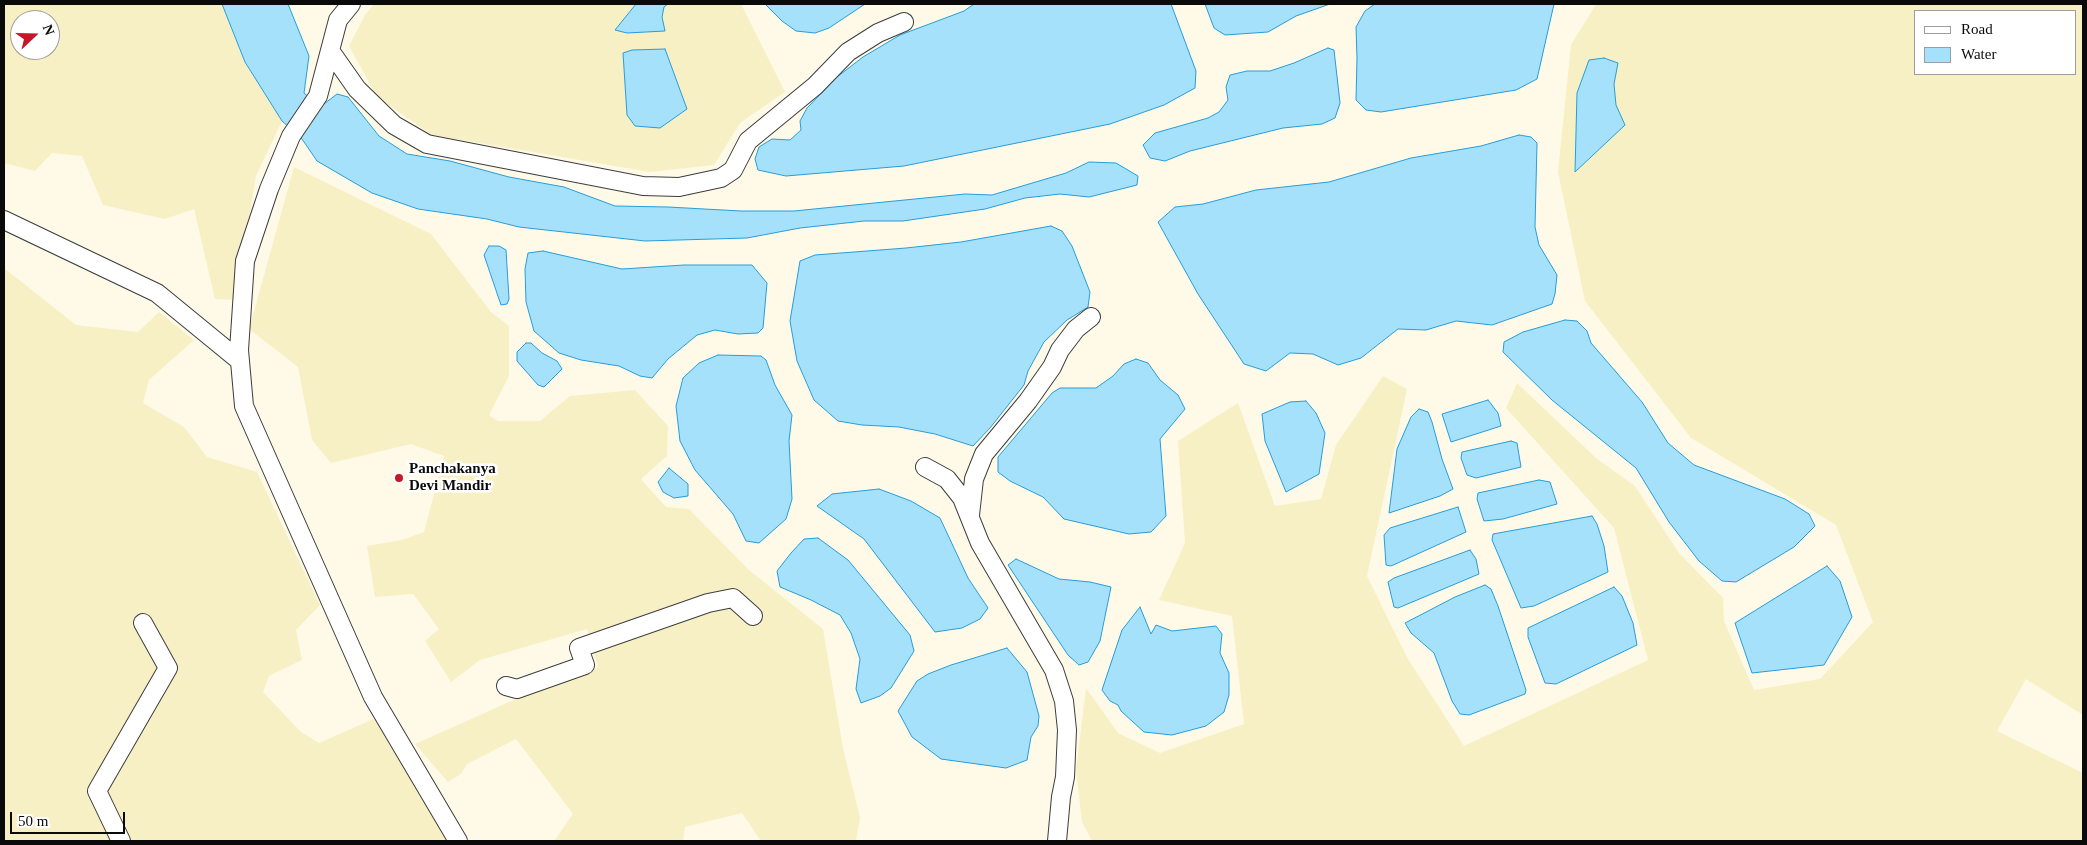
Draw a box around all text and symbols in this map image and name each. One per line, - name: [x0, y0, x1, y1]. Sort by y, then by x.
- north arrow: [10, 10, 60, 60]
- legend: [1914, 10, 2077, 75]
- text: Road: [1961, 21, 1993, 37]
- text: N: [40, 22, 57, 37]
- text: Water: [1961, 46, 1996, 62]
- place label: Panchakanya Devi Mandir: [409, 460, 496, 495]
- marker: Panchakanya Devi Mandir: [393, 472, 405, 484]
- scale bar: [12, 802, 128, 834]
- text: 50 m: [18, 813, 48, 829]

